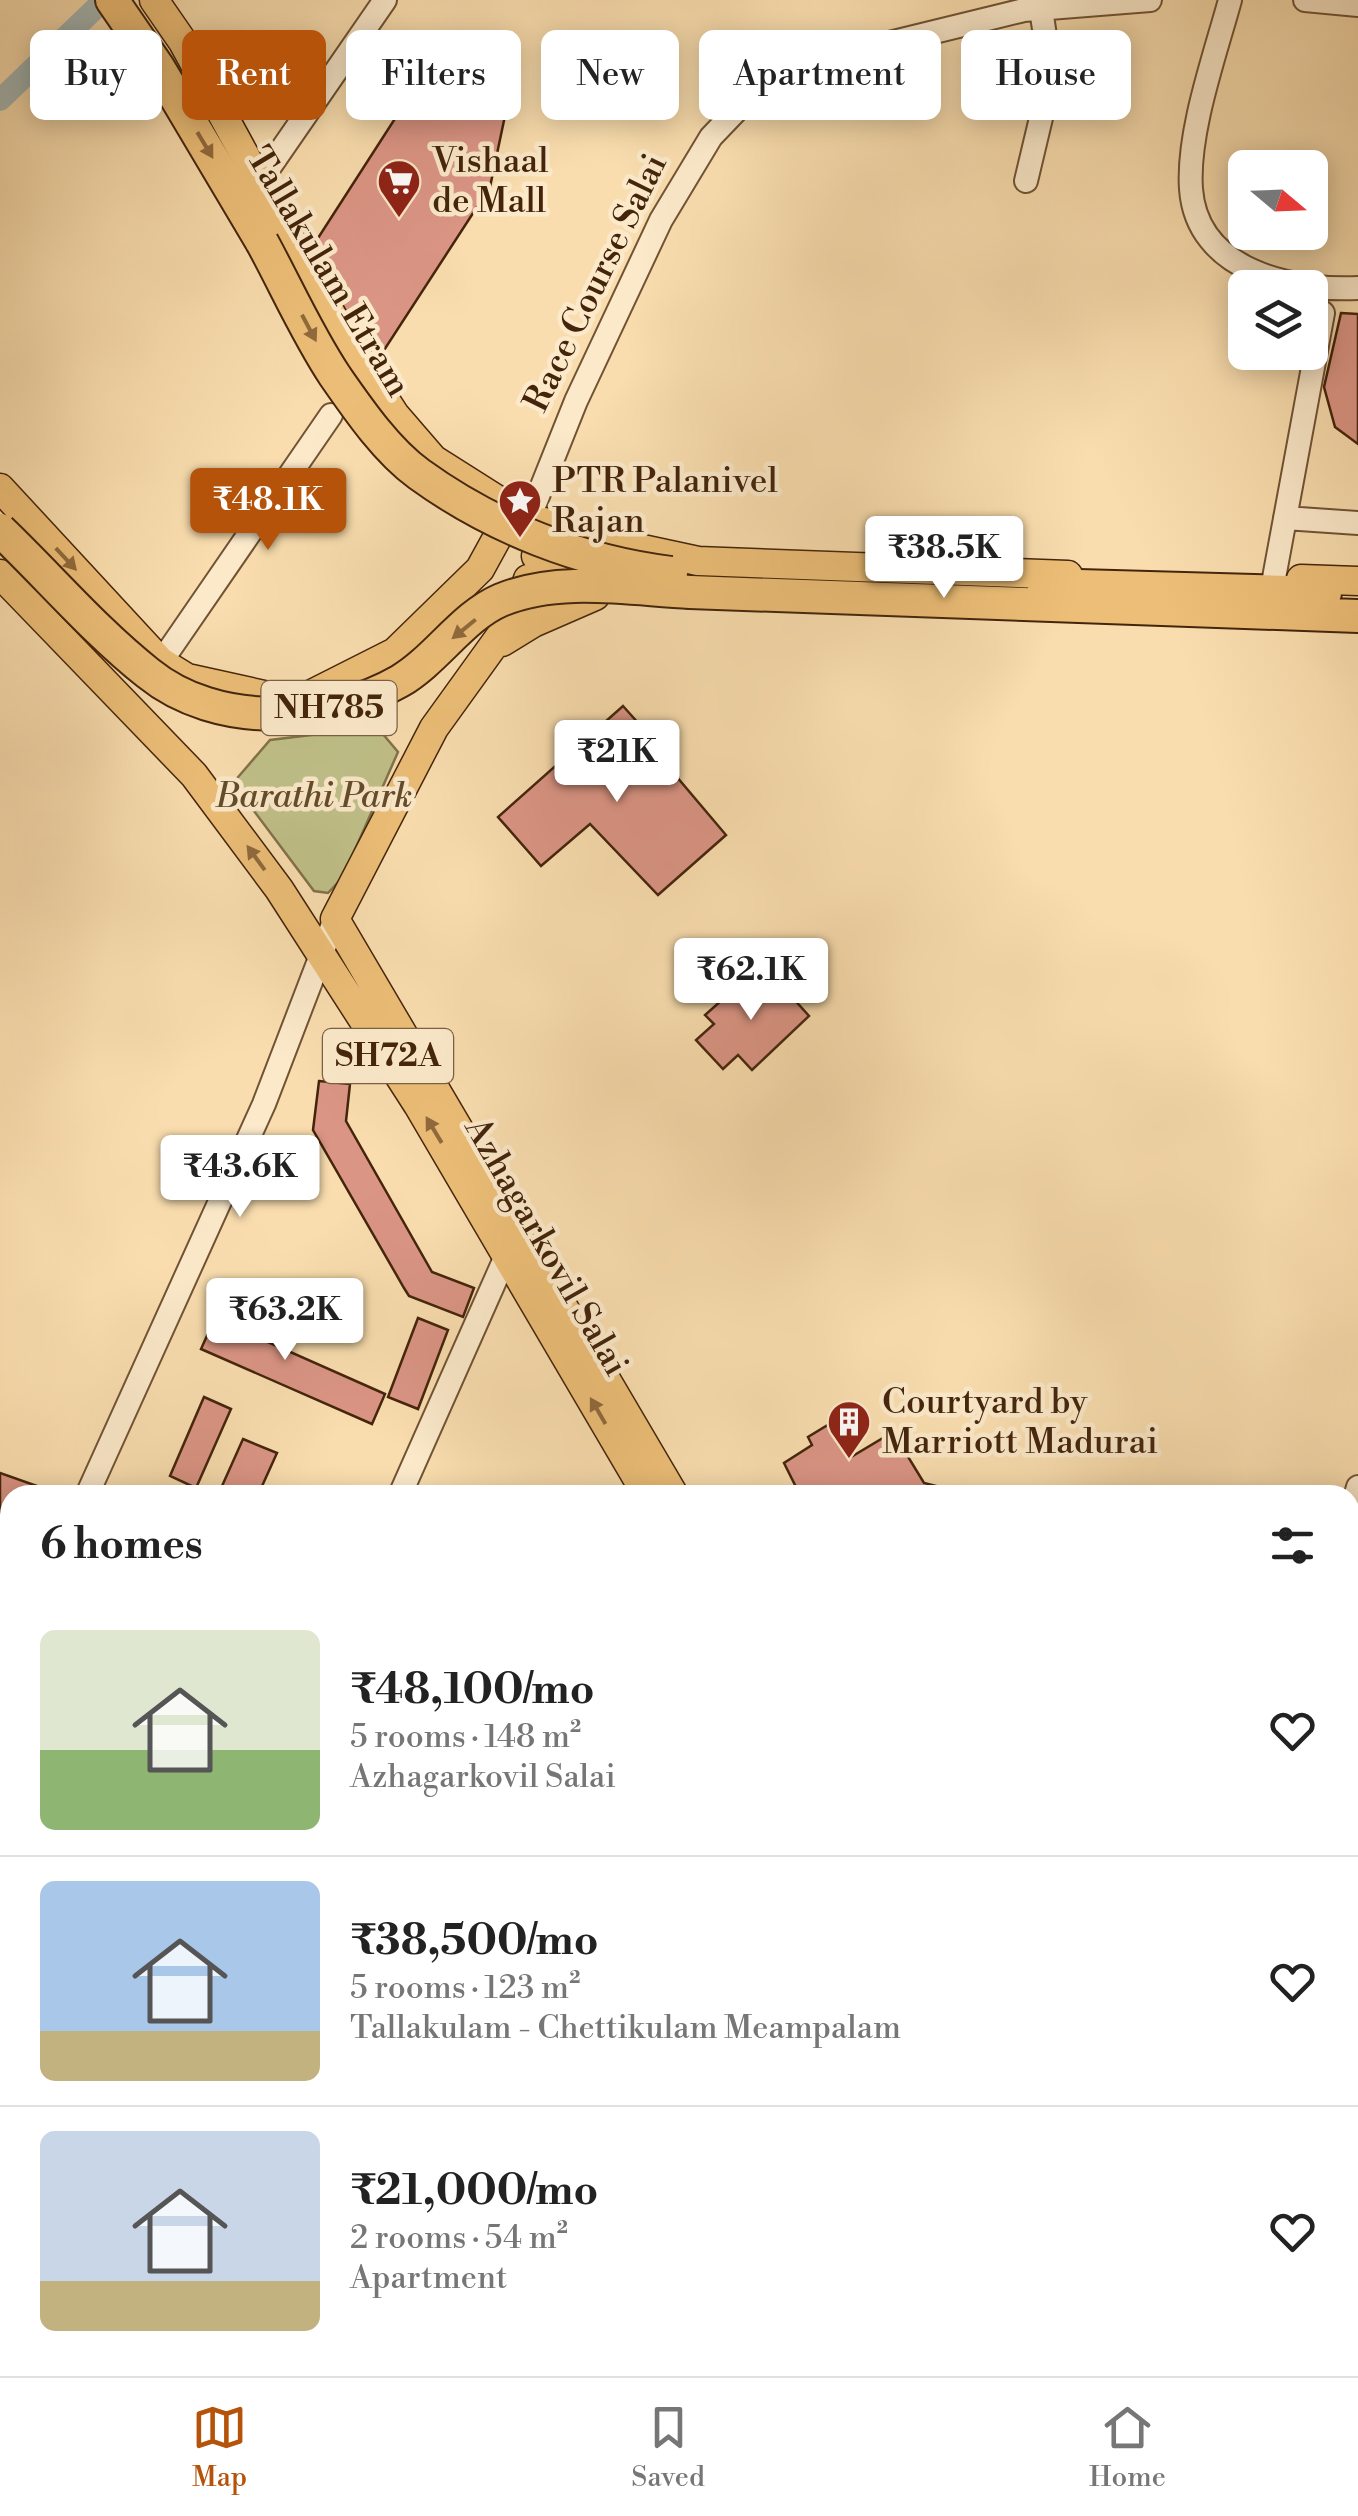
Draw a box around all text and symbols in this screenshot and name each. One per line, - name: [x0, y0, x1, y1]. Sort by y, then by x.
- chip: Buy: [30, 30, 162, 120]
- chip: Rent: [182, 30, 326, 120]
- chip: Filters: [346, 30, 521, 120]
- chip: New: [541, 30, 679, 120]
- chip: Apartment: [699, 30, 941, 120]
- chip: House: [961, 30, 1131, 120]
- one-way arrow: [196, 131, 213, 159]
- street label: Tallakulam Etram: [236, 139, 420, 405]
- place label: Vishaal de Mall: [431, 140, 549, 223]
- street label: Race Course Salai: [515, 147, 677, 419]
- north arrow: [1228, 150, 1328, 250]
- map controls: [1228, 150, 1328, 370]
- supermarket icon: Vishaal de Mall: [376, 158, 422, 219]
- button: layers: [1228, 270, 1328, 370]
- one-way arrow: [300, 313, 317, 342]
- place label: PTR Palanivel Rajan: [552, 460, 778, 543]
- pin: ₹48.1K: [187, 468, 349, 553]
- place icon: PTR Palanivel Rajan: [497, 478, 543, 539]
- text: ₹48.1K: [212, 480, 324, 520]
- pin: ₹38.5K: [863, 516, 1025, 601]
- text: ₹38.5K: [887, 528, 1001, 568]
- one-way arrow: [54, 547, 77, 571]
- one-way arrow: [452, 618, 477, 639]
- road number: NH785: [262, 681, 396, 735]
- pin: ₹21K: [558, 720, 676, 805]
- text: ₹21K: [576, 732, 658, 772]
- park label: Barathi Park: [215, 775, 412, 818]
- one-way arrow: [247, 845, 266, 871]
- pin: ₹62.1K: [670, 938, 832, 1023]
- text: ₹62.1K: [696, 950, 806, 990]
- road number: SH72A: [323, 1029, 453, 1083]
- street label: Azhagarkovil Salai: [454, 1109, 637, 1384]
- one-way arrow: [426, 1116, 443, 1144]
- pin: ₹43.6K: [159, 1135, 321, 1220]
- text: ₹43.6K: [183, 1147, 297, 1187]
- pin: ₹63.2K: [204, 1278, 366, 1363]
- text: ₹63.2K: [228, 1290, 342, 1330]
- place label: Courtyard by Marriott Madurai: [882, 1381, 1158, 1464]
- one-way arrow: [590, 1396, 607, 1425]
- building icon: Courtyard by Marriott Madurai: [826, 1399, 872, 1460]
- icon: filters: [1265, 1518, 1320, 1573]
- text: 6 homes: [40, 1519, 203, 1572]
- text: ₹48,100/mo: [350, 1664, 595, 1717]
- icon: home: [120, 1670, 240, 1790]
- icon: heart: [1265, 1703, 1320, 1758]
- text: 5 rooms · 148 m²: [350, 1717, 581, 1757]
- text: Azhagarkovil Salai: [350, 1757, 616, 1797]
- text: ₹38,500/mo: [350, 1915, 598, 1968]
- icon: home: [120, 1921, 240, 2041]
- icon: heart: [1265, 1954, 1320, 2009]
- text: 5 rooms · 123 m²: [350, 1968, 580, 2008]
- text: Tallakulam - Chettikulam Meampalam: [350, 2008, 901, 2048]
- text: ₹21,000/mo: [350, 2165, 598, 2218]
- icon: home: [120, 2171, 240, 2291]
- icon: heart: [1265, 2204, 1320, 2259]
- text: 2 rooms · 54 m²: [350, 2218, 568, 2258]
- text: Apartment: [350, 2258, 507, 2298]
- tab: Map: [192, 2400, 247, 2495]
- tab: Saved: [631, 2400, 705, 2495]
- tab: Home: [1089, 2400, 1166, 2495]

